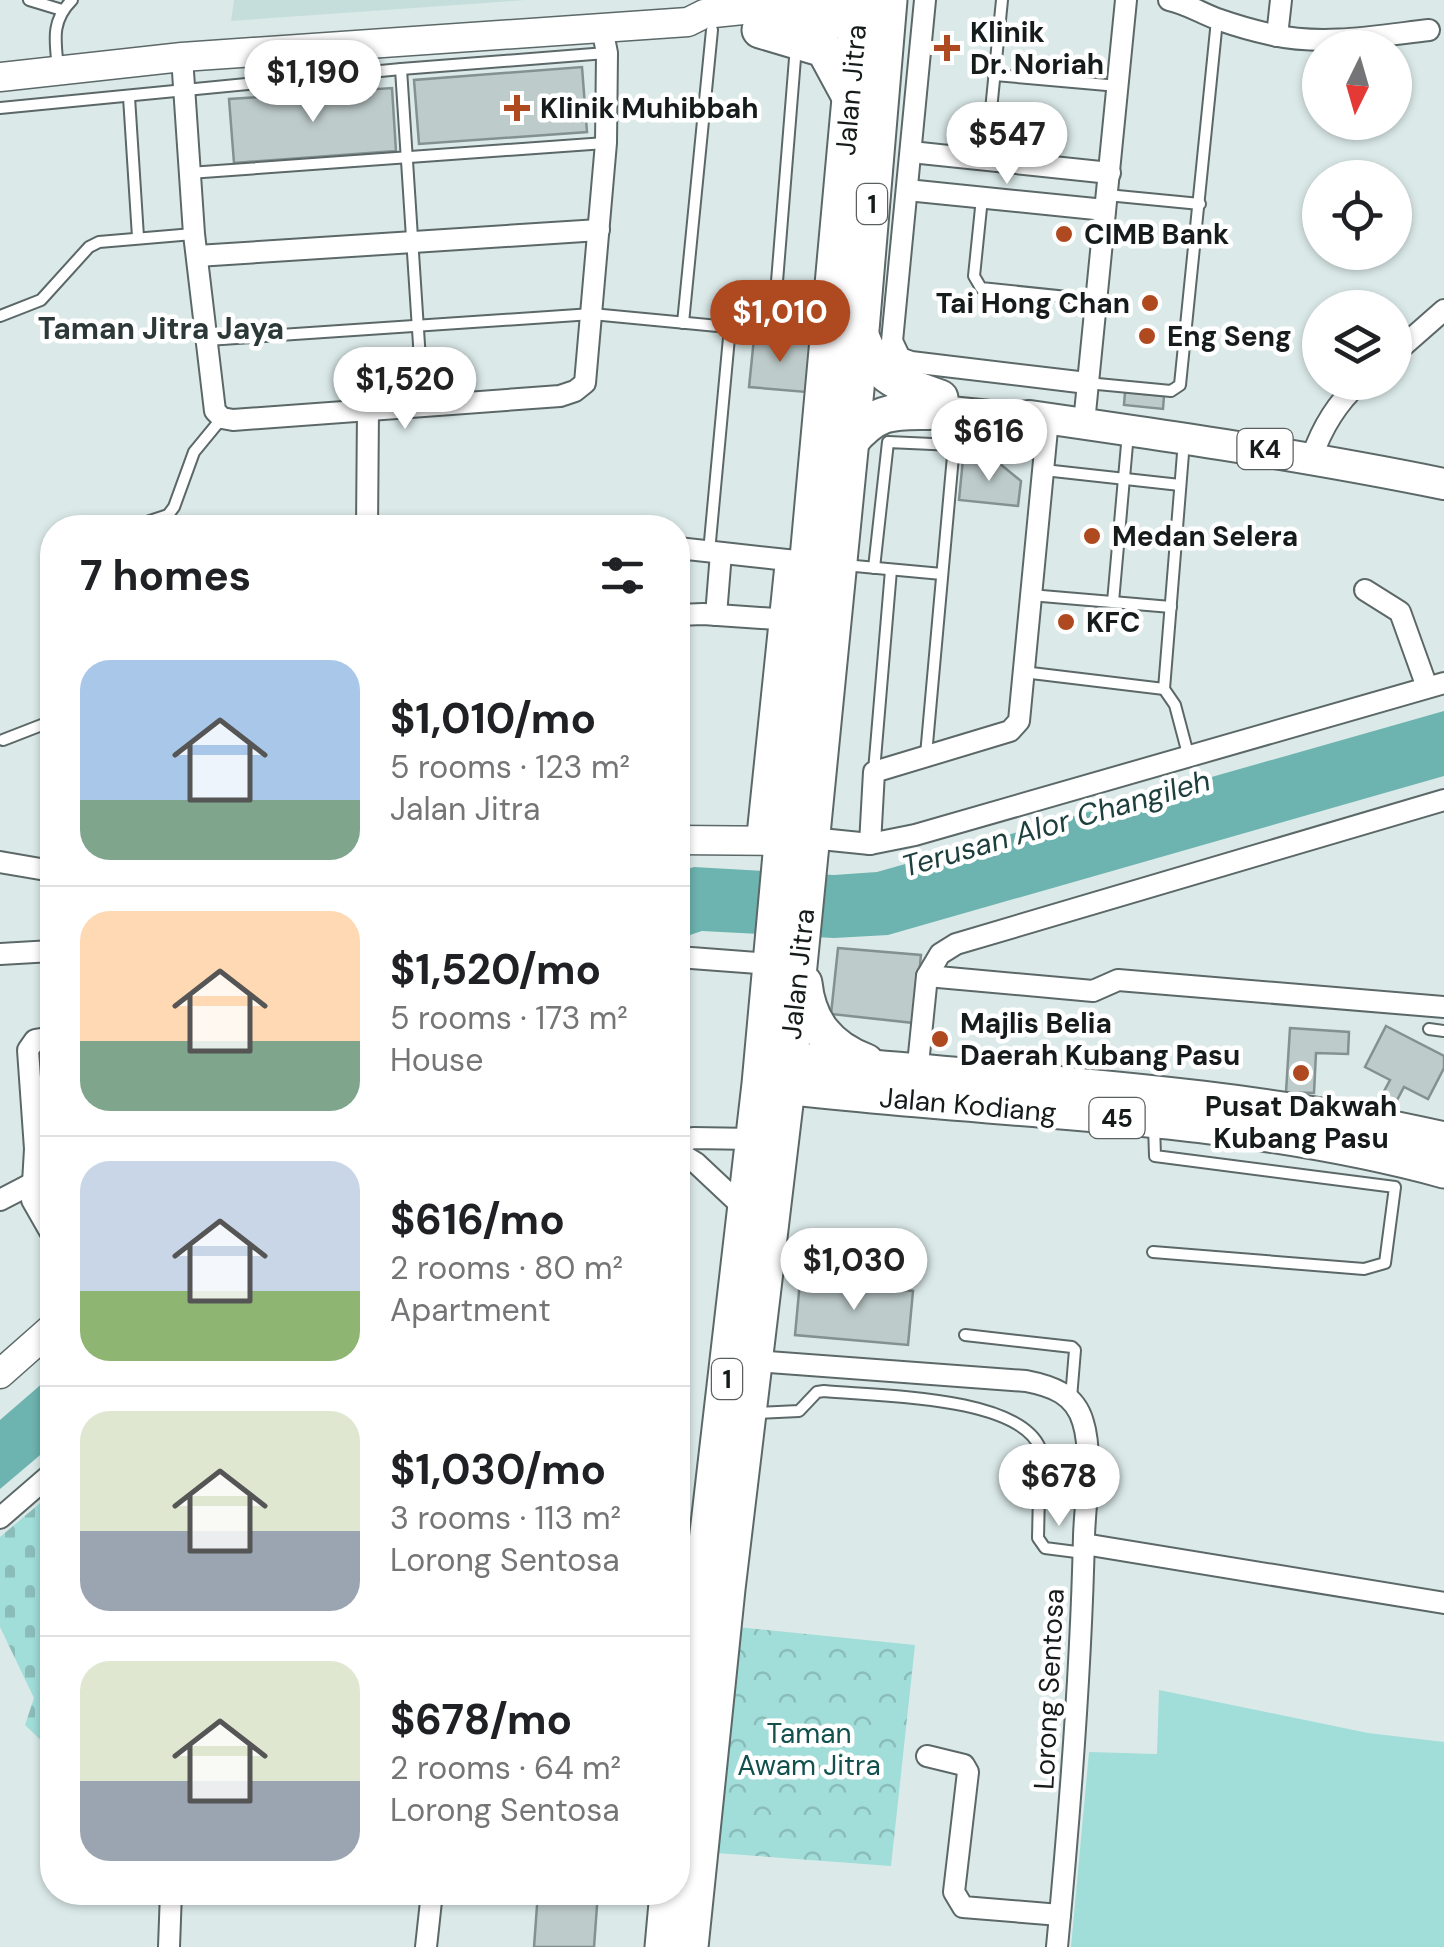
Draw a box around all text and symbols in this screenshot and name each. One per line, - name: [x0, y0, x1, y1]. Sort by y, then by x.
- place label: Klinik Dr. Noriah: [970, 14, 1104, 83]
- street label: Jalan Jitra: [827, 23, 875, 157]
- north arrow: [1302, 30, 1412, 140]
- map controls: [1302, 30, 1412, 400]
- marker: Klinik Dr. Noriah: [934, 35, 960, 61]
- pin: $1,190: [232, 40, 394, 125]
- text: $1,190: [266, 51, 360, 93]
- place label: Klinik Muhibbah: [540, 90, 759, 127]
- marker: Klinik Muhibbah: [504, 95, 530, 121]
- pin: $547: [948, 102, 1066, 187]
- text: $547: [968, 113, 1046, 155]
- button: locate: [1302, 160, 1412, 270]
- road number: 1: [857, 184, 887, 224]
- place label: CIMB Bank: [1084, 216, 1229, 253]
- marker: CIMB Bank: [1053, 223, 1075, 245]
- pin: $1,010: [699, 280, 861, 365]
- place label: Tai Hong Chan: [936, 285, 1130, 322]
- button: layers: [1302, 290, 1412, 400]
- text: $1,010: [732, 291, 828, 333]
- marker: Tai Hong Chan: [1139, 292, 1161, 314]
- district label: Taman Jitra Jaya: [38, 309, 284, 348]
- place label: Eng Seng: [1167, 318, 1292, 355]
- marker: Eng Seng: [1136, 325, 1158, 347]
- pin: $1,520: [324, 347, 486, 432]
- text: $1,520: [355, 358, 455, 400]
- pin: $616: [930, 399, 1048, 484]
- text: $616: [953, 410, 1025, 452]
- road number: K4: [1238, 429, 1292, 469]
- place label: Medan Selera: [1112, 518, 1298, 555]
- marker: Medan Selera: [1081, 525, 1103, 547]
- text: 7 homes: [80, 548, 251, 603]
- icon: filters: [595, 548, 650, 603]
- place label: KFC: [1086, 604, 1141, 641]
- marker: KFC: [1055, 611, 1077, 633]
- text: $1,010/mo: [390, 691, 596, 746]
- icon: home: [160, 700, 280, 820]
- text: 5 rooms · 123 m²: [390, 746, 630, 788]
- water label: Terusan Alor Changileh: [897, 760, 1215, 886]
- text: Jalan Jitra: [390, 788, 540, 830]
- street label: Jalan Jitra: [773, 907, 823, 1041]
- text: $1,520/mo: [390, 942, 601, 997]
- icon: home: [160, 951, 280, 1071]
- text: 5 rooms · 173 m²: [390, 997, 628, 1039]
- place label: Majlis Belia Daerah Kubang Pasu: [960, 1005, 1240, 1074]
- marker: Majlis Belia Daerah Kubang Pasu: [929, 1028, 951, 1050]
- text: House: [390, 1039, 483, 1081]
- marker: Pusat Dakwah Kubang Pasu: [1290, 1062, 1312, 1084]
- street label: Jalan Kodiang: [878, 1079, 1058, 1131]
- place label: Pusat Dakwah Kubang Pasu: [1205, 1088, 1397, 1157]
- road number: 45: [1090, 1098, 1144, 1138]
- text: $616/mo: [390, 1192, 565, 1247]
- icon: home: [160, 1201, 280, 1321]
- pin: $1,030: [773, 1228, 935, 1313]
- text: $1,030: [802, 1239, 906, 1281]
- text: 2 rooms · 80 m²: [390, 1247, 623, 1289]
- text: Apartment: [390, 1289, 551, 1331]
- road number: 1: [712, 1359, 742, 1399]
- text: $1,030/mo: [390, 1442, 606, 1497]
- pin: $678: [1000, 1444, 1118, 1529]
- icon: home: [160, 1451, 280, 1571]
- text: $678: [1021, 1455, 1097, 1497]
- text: 3 rooms · 113 m²: [390, 1497, 621, 1539]
- text: Lorong Sentosa: [390, 1539, 620, 1581]
- street label: Lorong Sentosa: [1025, 1588, 1073, 1790]
- text: $678/mo: [390, 1692, 572, 1747]
- icon: home: [160, 1701, 280, 1821]
- park label: Taman Awam Jitra: [737, 1715, 881, 1784]
- text: 2 rooms · 64 m²: [390, 1747, 621, 1789]
- text: Lorong Sentosa: [390, 1789, 620, 1831]

